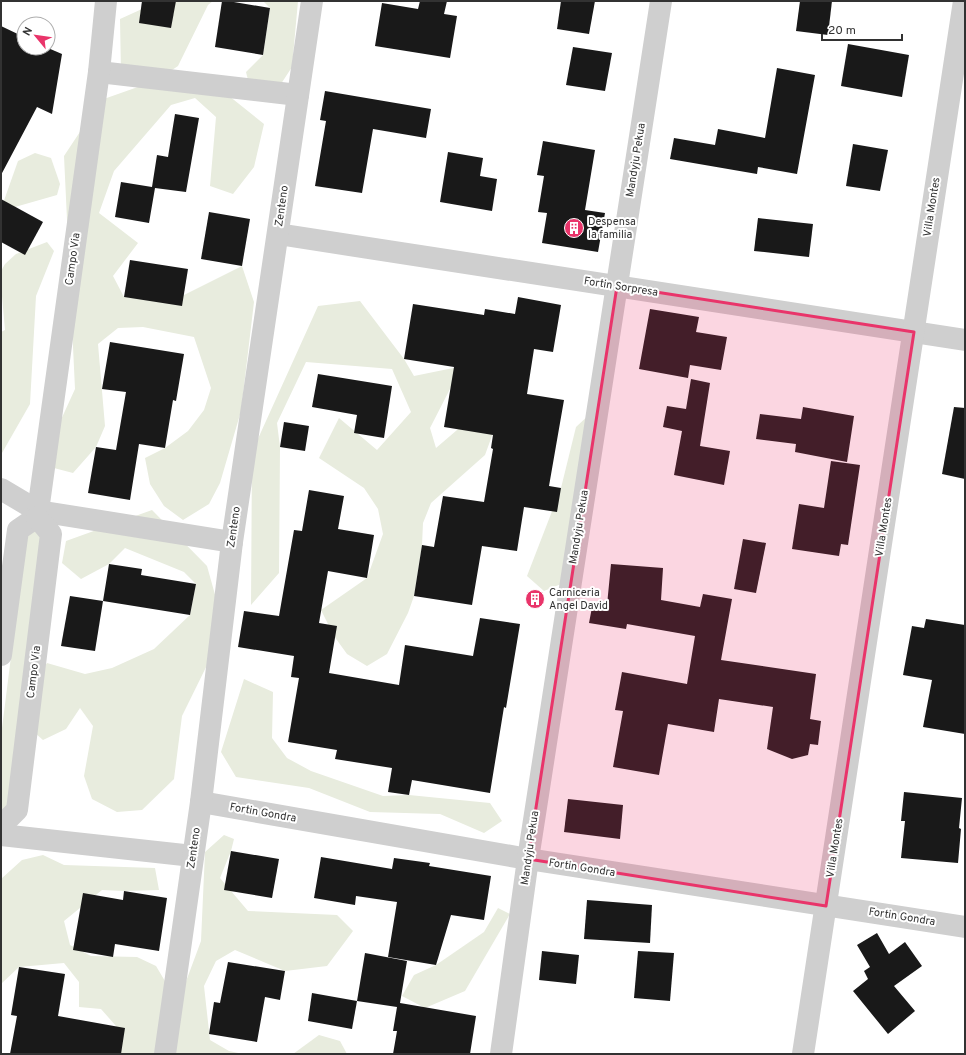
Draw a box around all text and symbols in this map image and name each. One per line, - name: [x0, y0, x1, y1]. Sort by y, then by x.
- north arrow: [16, 16, 56, 56]
- scale bar: [822, 16, 902, 42]
- text: 20 m: [828, 23, 856, 39]
- text: N: [20, 25, 36, 38]
- street label: Mandyju Pekua: [623, 122, 649, 198]
- street label: Villa Montes: [920, 176, 944, 238]
- street label: Zenteno: [272, 184, 292, 228]
- place label: Despensa la familia: [588, 215, 636, 242]
- building icon: Despensa la familia: [563, 217, 585, 239]
- street label: Campo Via: [62, 232, 84, 286]
- street label: Fortin Sorpresa: [583, 274, 659, 300]
- street label: Mandyju Pekua: [566, 489, 592, 565]
- street label: Villa Montes: [872, 496, 896, 558]
- street label: Zenteno: [224, 505, 244, 549]
- place label: Carniceria Angel David: [549, 586, 608, 613]
- building icon: Carniceria Angel David: [524, 588, 546, 610]
- street label: Campo Via: [24, 645, 44, 699]
- street label: Fortin Gondra: [229, 800, 298, 826]
- street label: Mandyju Pekua: [518, 810, 542, 886]
- street label: Villa Montes: [823, 817, 847, 879]
- street label: Zenteno: [184, 826, 204, 870]
- street label: Fortin Gondra: [548, 856, 617, 880]
- street label: Fortin Gondra: [868, 905, 937, 929]

